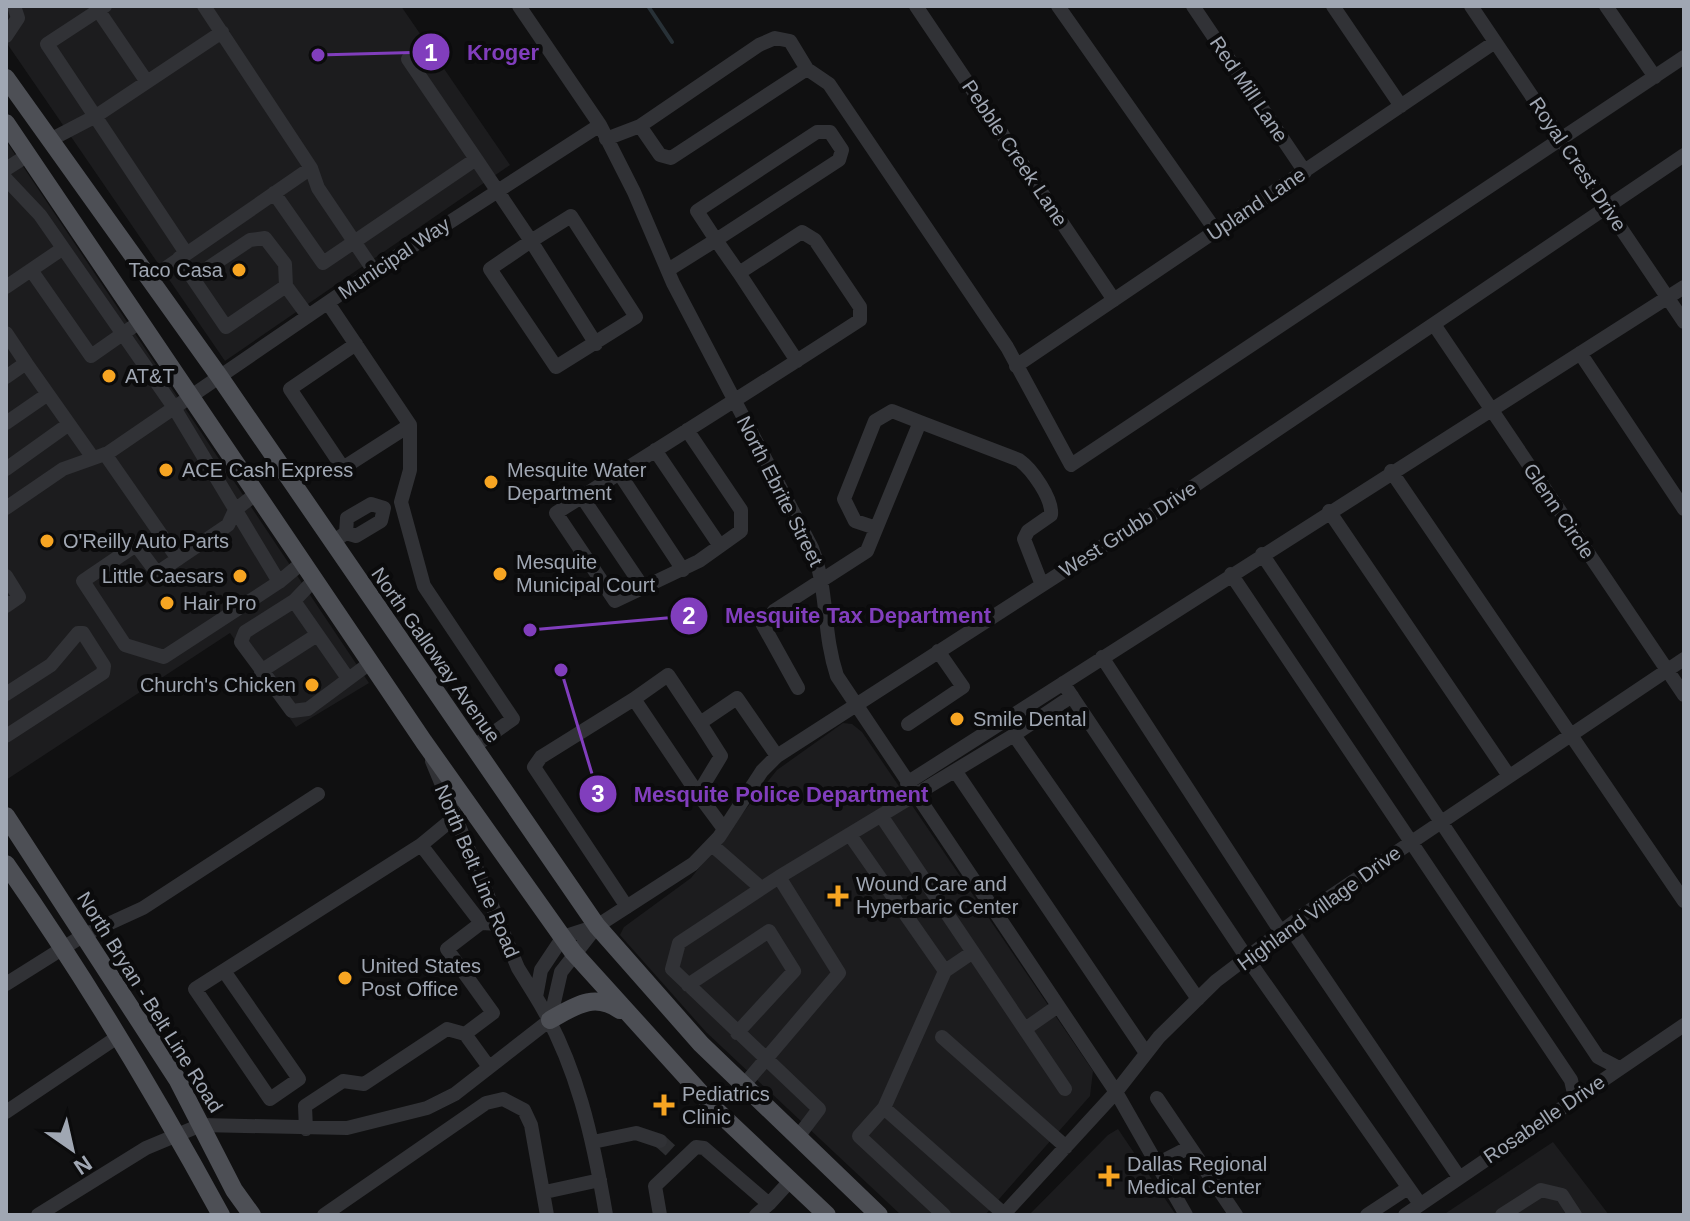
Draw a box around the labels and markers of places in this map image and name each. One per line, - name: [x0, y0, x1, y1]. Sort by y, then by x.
- callout: Kroger: [411, 29, 555, 75]
- place label: Taco Casa: [129, 259, 224, 281]
- marker: Taco Casa: [230, 261, 248, 279]
- place label: AT&T: [125, 365, 175, 387]
- marker: AT&T: [100, 367, 118, 385]
- place label: ACE Cash Express: [182, 459, 353, 481]
- place label: Mesquite Water Department: [507, 459, 647, 504]
- marker: ACE Cash Express: [157, 461, 175, 479]
- marker: Mesquite Water Department: [482, 473, 500, 491]
- place label: O'Reilly Auto Parts: [63, 530, 229, 552]
- marker: O'Reilly Auto Parts: [38, 532, 56, 550]
- place label: Mesquite Municipal Court: [516, 551, 655, 596]
- place label: Little Caesars: [102, 565, 224, 587]
- marker: Mesquite Municipal Court: [491, 565, 509, 583]
- marker: Little Caesars: [231, 567, 249, 585]
- place label: Hair Pro: [183, 592, 256, 614]
- callout: Mesquite Tax Department: [669, 593, 1007, 639]
- marker: Hair Pro: [158, 594, 176, 612]
- place label: Church's Chicken: [140, 674, 296, 696]
- marker: Church's Chicken: [303, 676, 321, 694]
- place label: Smile Dental: [973, 708, 1086, 730]
- marker: Smile Dental: [948, 710, 966, 728]
- callout: Mesquite Police Department: [578, 771, 945, 817]
- place label: Wound Care and Hyperbaric Center: [856, 873, 1019, 918]
- marker: Wound Care and Hyperbaric Center: [827, 885, 849, 907]
- place label: United States Post Office: [361, 955, 481, 1000]
- marker: United States Post Office: [336, 969, 354, 987]
- place label: Pediatrics Clinic: [682, 1083, 770, 1128]
- marker: Pediatrics Clinic: [653, 1094, 675, 1116]
- place label: Dallas Regional Medical Center: [1127, 1153, 1267, 1198]
- marker: Dallas Regional Medical Center: [1098, 1165, 1120, 1187]

